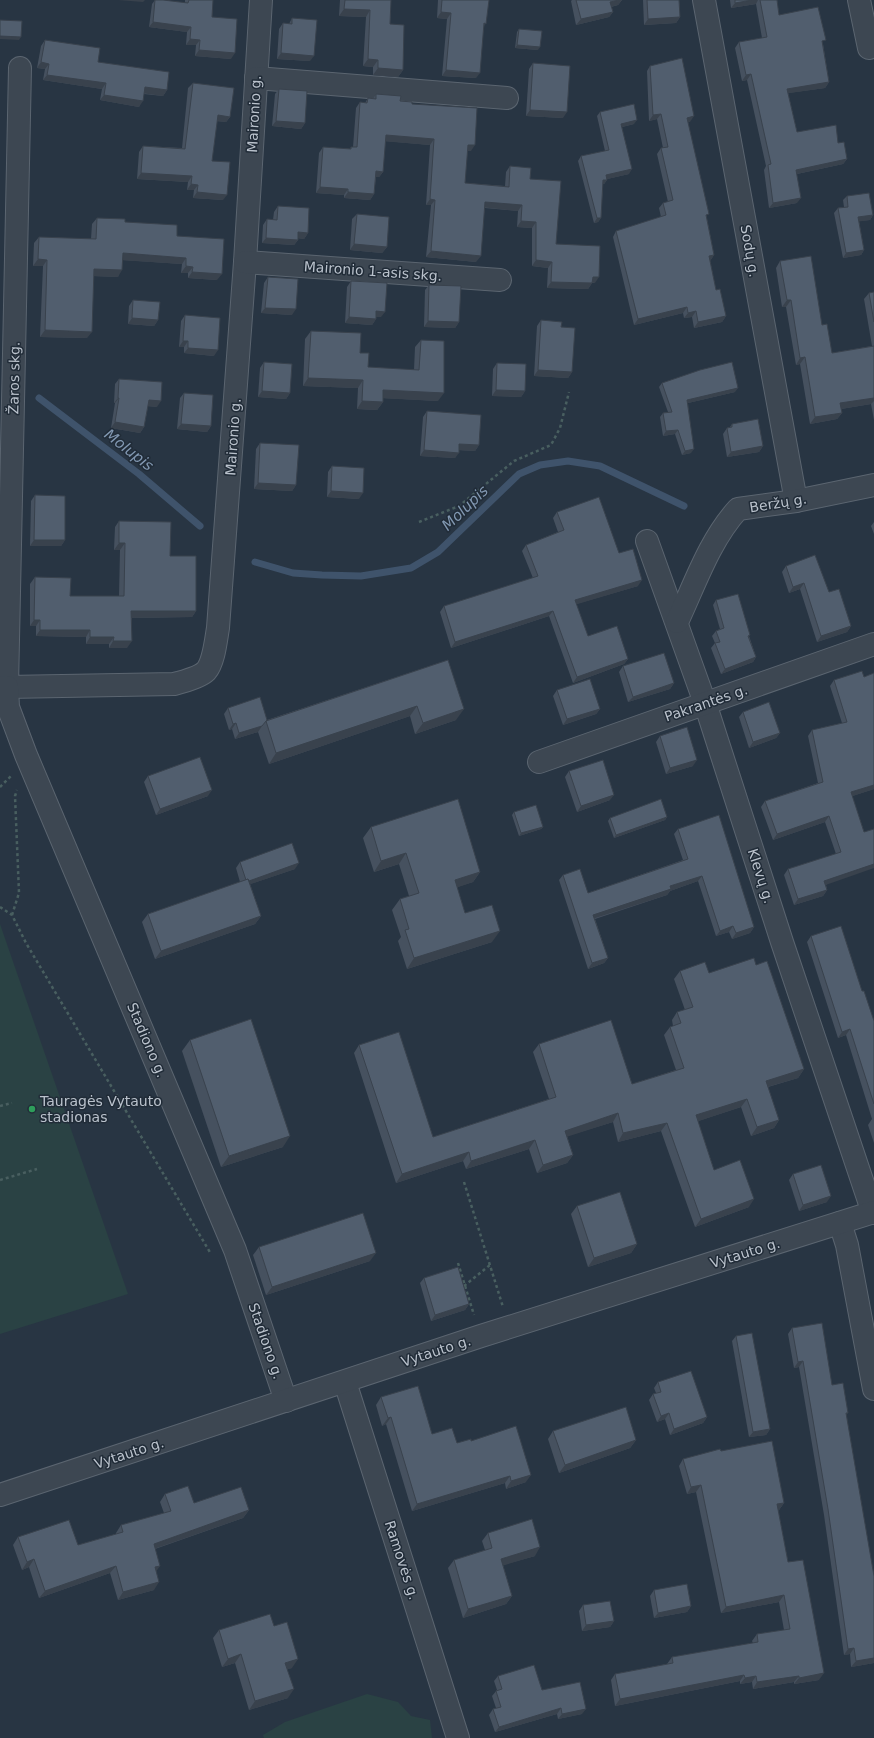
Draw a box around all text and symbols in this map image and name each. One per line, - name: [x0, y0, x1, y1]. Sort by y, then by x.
- street label: Maironio g.: [244, 75, 264, 153]
- street label: Sodų g.: [738, 224, 762, 278]
- street label: Maironio 1-asis skg.: [303, 258, 443, 284]
- street label: Žaros skg.: [4, 342, 23, 414]
- street label: Maironio g.: [222, 398, 244, 476]
- water label: Molupis: [101, 425, 157, 475]
- water label: Molupis: [438, 482, 492, 534]
- street label: Beržų g.: [748, 491, 808, 515]
- street label: Pakrantės g.: [662, 681, 750, 725]
- street label: Klevų g.: [745, 847, 777, 905]
- street label: Stadiono g.: [124, 1000, 170, 1080]
- place label: Tauragės Vytauto stadionas: [39, 1093, 162, 1125]
- marker: Tauragės Vytauto stadionas: [27, 1104, 37, 1114]
- street label: Vytauto g.: [708, 1235, 782, 1271]
- street label: Stadiono g.: [245, 1301, 287, 1381]
- street label: Vytauto g.: [399, 1332, 473, 1370]
- street label: Vytauto g.: [92, 1434, 166, 1472]
- street label: Ramovės g.: [382, 1518, 422, 1602]

